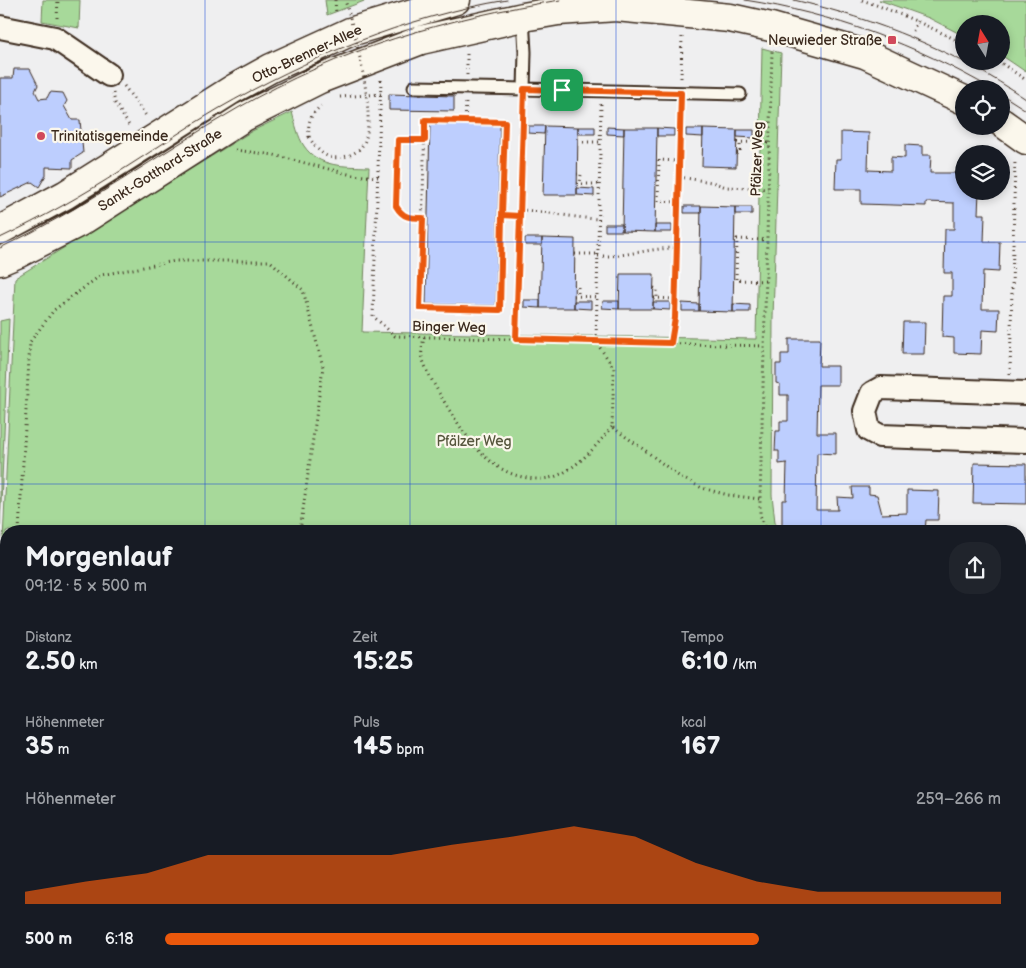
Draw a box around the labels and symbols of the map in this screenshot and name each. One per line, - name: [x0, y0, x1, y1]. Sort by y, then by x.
- north arrow: [955, 15, 1010, 70]
- street label: Otto-Brenner-Allee: [249, 21, 365, 87]
- place label: Neuwieder Straße: [768, 32, 882, 49]
- marker: Neuwieder Straße: [886, 34, 898, 46]
- pin: [541, 69, 583, 111]
- street label: Pfälzer Weg: [747, 121, 767, 197]
- street label: Sankt-Gotthard-Straße: [95, 125, 225, 215]
- place label: Trinitatisgemeinde: [51, 128, 168, 145]
- marker: Trinitatisgemeinde: [35, 130, 47, 142]
- street label: Binger Weg: [412, 318, 486, 336]
- park label: Pfälzer Weg: [436, 433, 512, 450]

